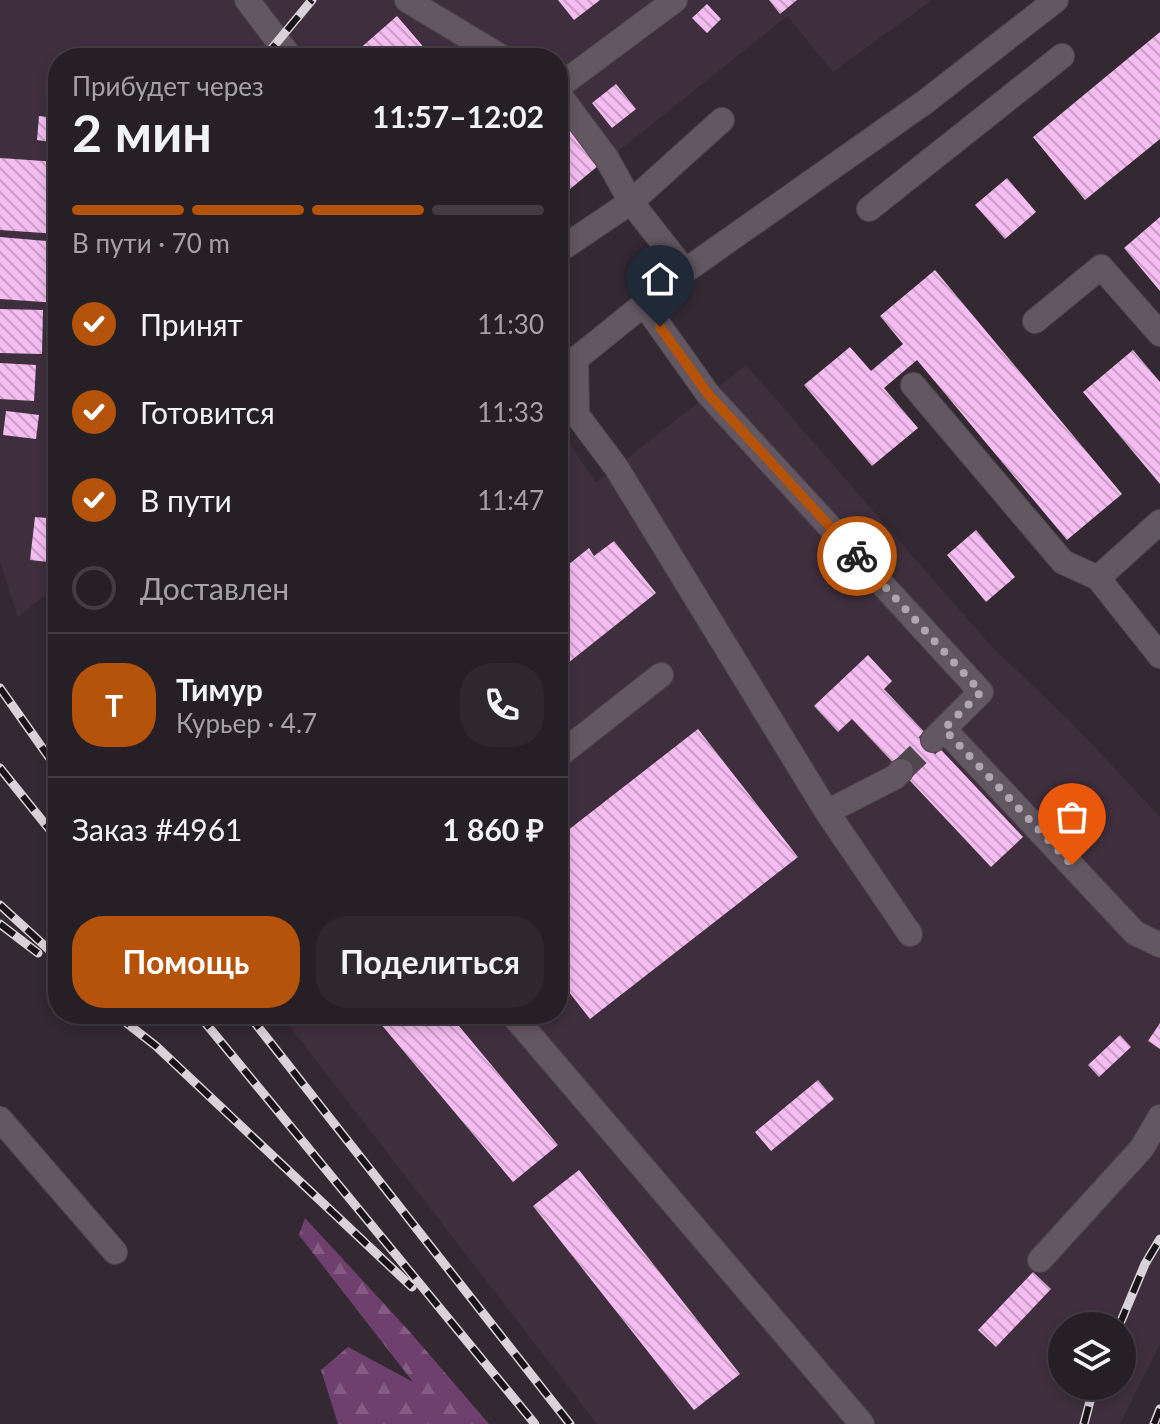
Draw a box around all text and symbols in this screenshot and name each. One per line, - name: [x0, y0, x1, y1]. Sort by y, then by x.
- text: Прибудет через: [72, 70, 264, 102]
- text: 11:57–12:02: [372, 98, 544, 134]
- text: 2 мин: [72, 101, 212, 163]
- text: В пути · 70 m: [72, 227, 230, 259]
- pin: [626, 245, 694, 327]
- icon: home: [638, 257, 682, 301]
- icon: check: [72, 302, 116, 346]
- text: Принят: [140, 306, 243, 342]
- text: 11:30: [477, 308, 544, 340]
- icon: check: [72, 390, 116, 434]
- text: Готовится: [140, 394, 275, 430]
- text: 11:33: [477, 396, 544, 428]
- icon: check: [72, 478, 116, 522]
- text: В пути: [140, 482, 232, 518]
- text: 11:47: [477, 484, 544, 516]
- courier: [817, 516, 897, 596]
- icon: bike: [835, 534, 879, 578]
- text: Доставлен: [140, 570, 289, 606]
- button: phone: [460, 663, 544, 747]
- text: Тимур: [176, 671, 263, 707]
- text: Т: [105, 687, 123, 723]
- text: Курьер · 4.7: [176, 707, 317, 739]
- pin: [1038, 783, 1106, 865]
- icon: bag: [1050, 795, 1094, 839]
- text: Заказ #4961: [72, 811, 243, 847]
- text: 1 860 ₽: [442, 811, 544, 847]
- button: Помощь: [72, 916, 300, 1008]
- button: Поделиться: [316, 916, 544, 1008]
- map controls: [1048, 1312, 1136, 1400]
- button: layers: [1048, 1312, 1136, 1400]

